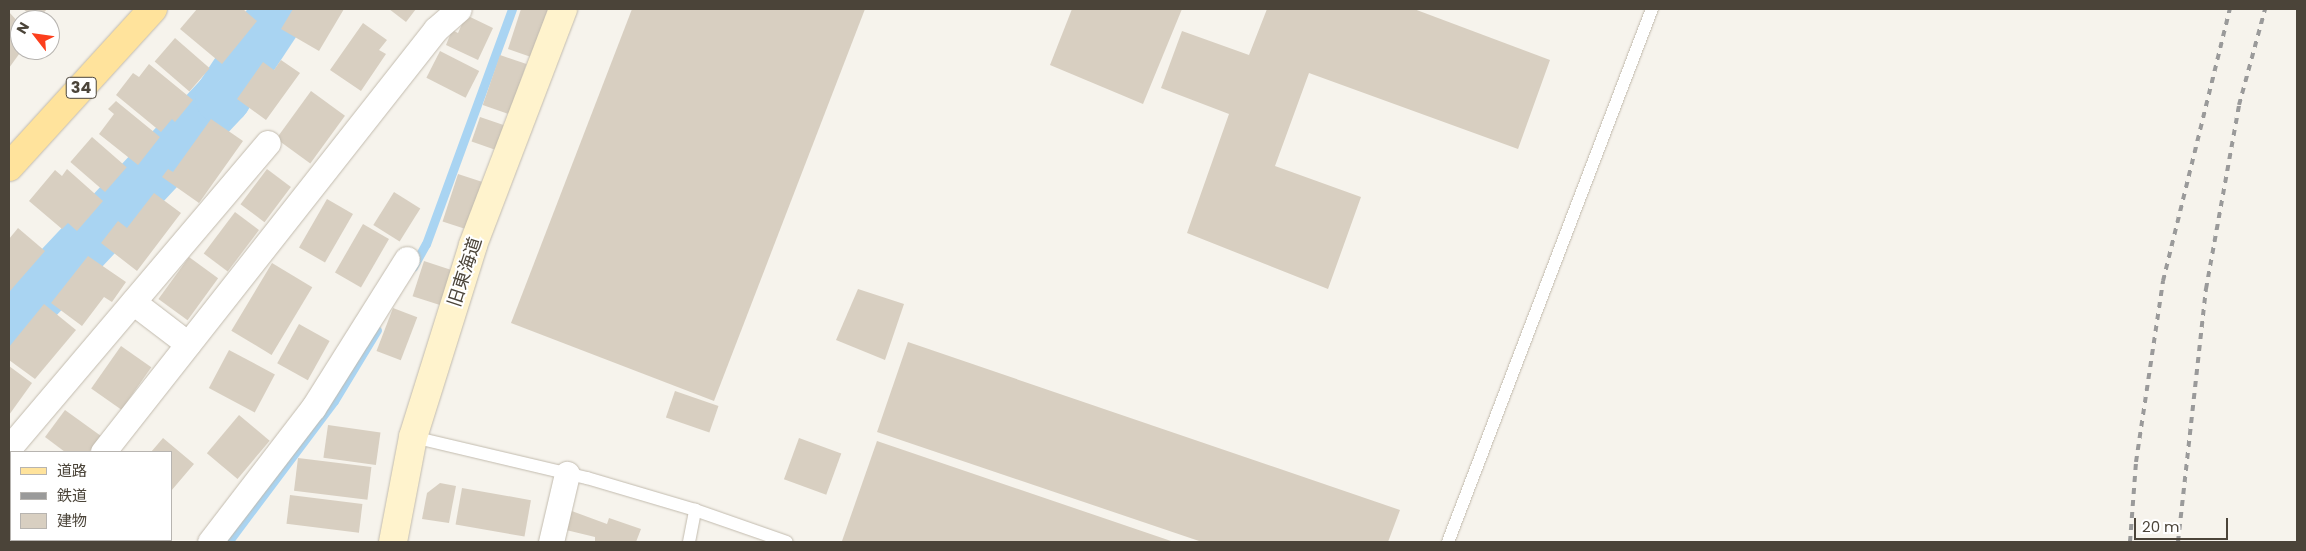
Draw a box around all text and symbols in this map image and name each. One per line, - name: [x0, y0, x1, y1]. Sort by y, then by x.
- north arrow: [10, 10, 60, 60]
- text: N: [12, 18, 34, 38]
- road number: 34: [65, 75, 97, 102]
- street label: 旧東海道: [444, 234, 486, 310]
- legend: [10, 451, 172, 541]
- text: 道路: [57, 460, 87, 481]
- text: 鉄道: [57, 485, 87, 506]
- scale bar: [2136, 508, 2230, 540]
- text: 建物: [57, 510, 87, 531]
- text: 20 m: [2142, 516, 2180, 537]

